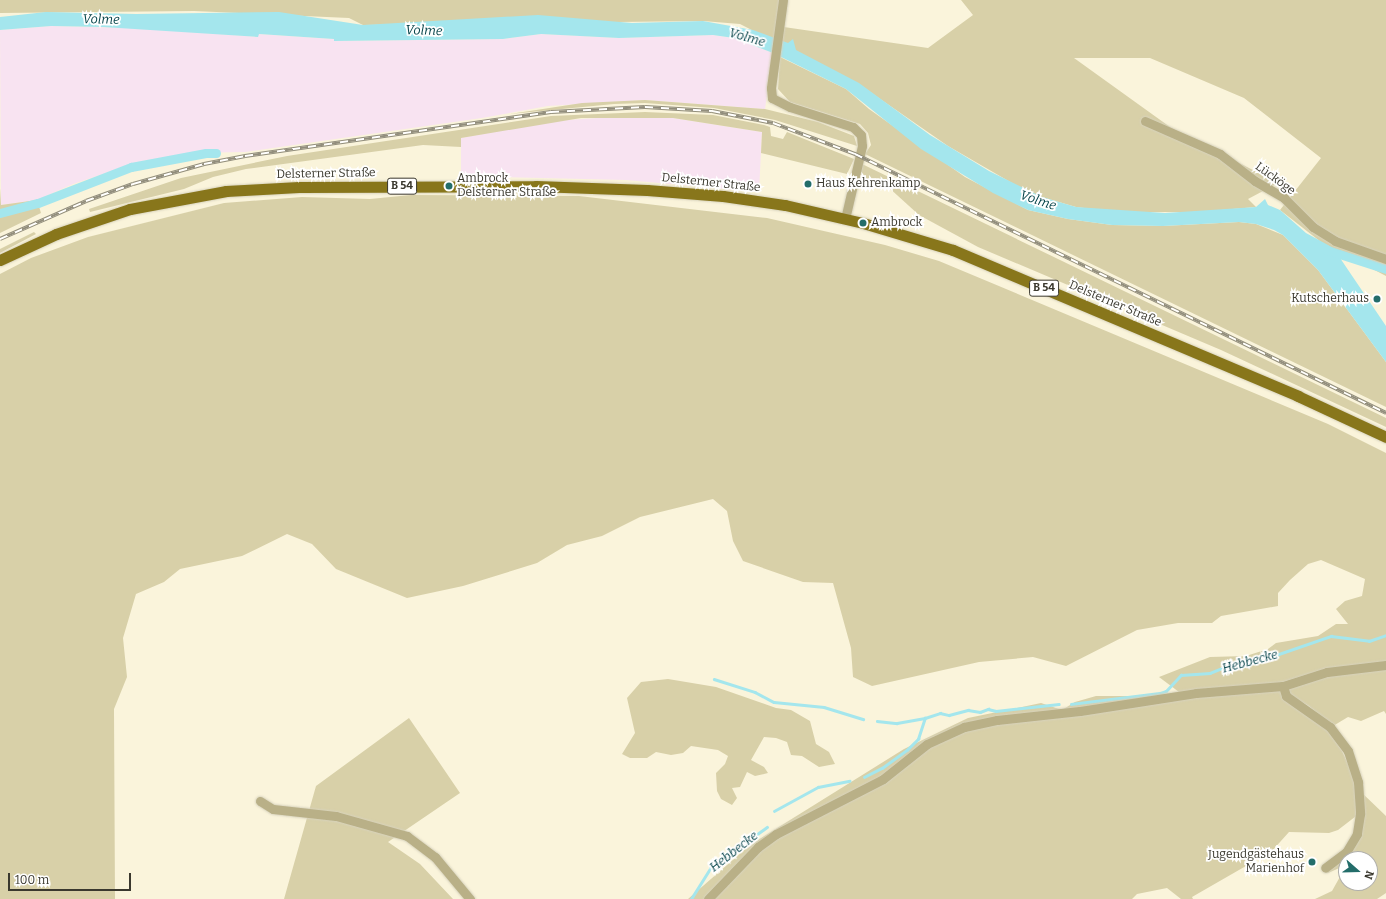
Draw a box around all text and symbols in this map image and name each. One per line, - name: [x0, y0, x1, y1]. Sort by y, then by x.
- water label: Volme: [82, 12, 120, 28]
- water label: Volme: [405, 23, 443, 39]
- water label: Volme: [727, 25, 767, 51]
- street label: Lücköge: [1252, 160, 1298, 198]
- street label: Delsterner Straße: [276, 166, 376, 182]
- street label: Delsterner Straße: [661, 171, 761, 195]
- place label: Ambrock Delsterner Straße: [457, 172, 556, 200]
- road number: B 54: [387, 177, 417, 195]
- place label: Haus Kehrenkamp: [816, 177, 920, 191]
- marker: Haus Kehrenkamp: [803, 179, 813, 189]
- marker: Ambrock Delsterner Straße: [444, 181, 454, 191]
- water label: Volme: [1018, 188, 1058, 214]
- place label: Ambrock: [871, 216, 922, 230]
- marker: Ambrock: [858, 218, 868, 228]
- street label: Delsterner Straße: [1067, 278, 1163, 330]
- road number: B 54: [1029, 279, 1059, 297]
- place label: Kutscherhaus: [1291, 292, 1369, 306]
- marker: Kutscherhaus: [1372, 294, 1382, 304]
- water label: Hebbecke: [1220, 647, 1280, 677]
- water label: Hebbecke: [707, 828, 761, 876]
- place label: Jugendgästehaus Marienhof: [1208, 848, 1304, 876]
- north arrow: [1338, 851, 1378, 891]
- marker: Jugendgästehaus Marienhof: [1307, 857, 1317, 867]
- scale bar: [10, 865, 133, 891]
- text: N: [1361, 869, 1376, 881]
- text: 100 m: [15, 873, 49, 887]

